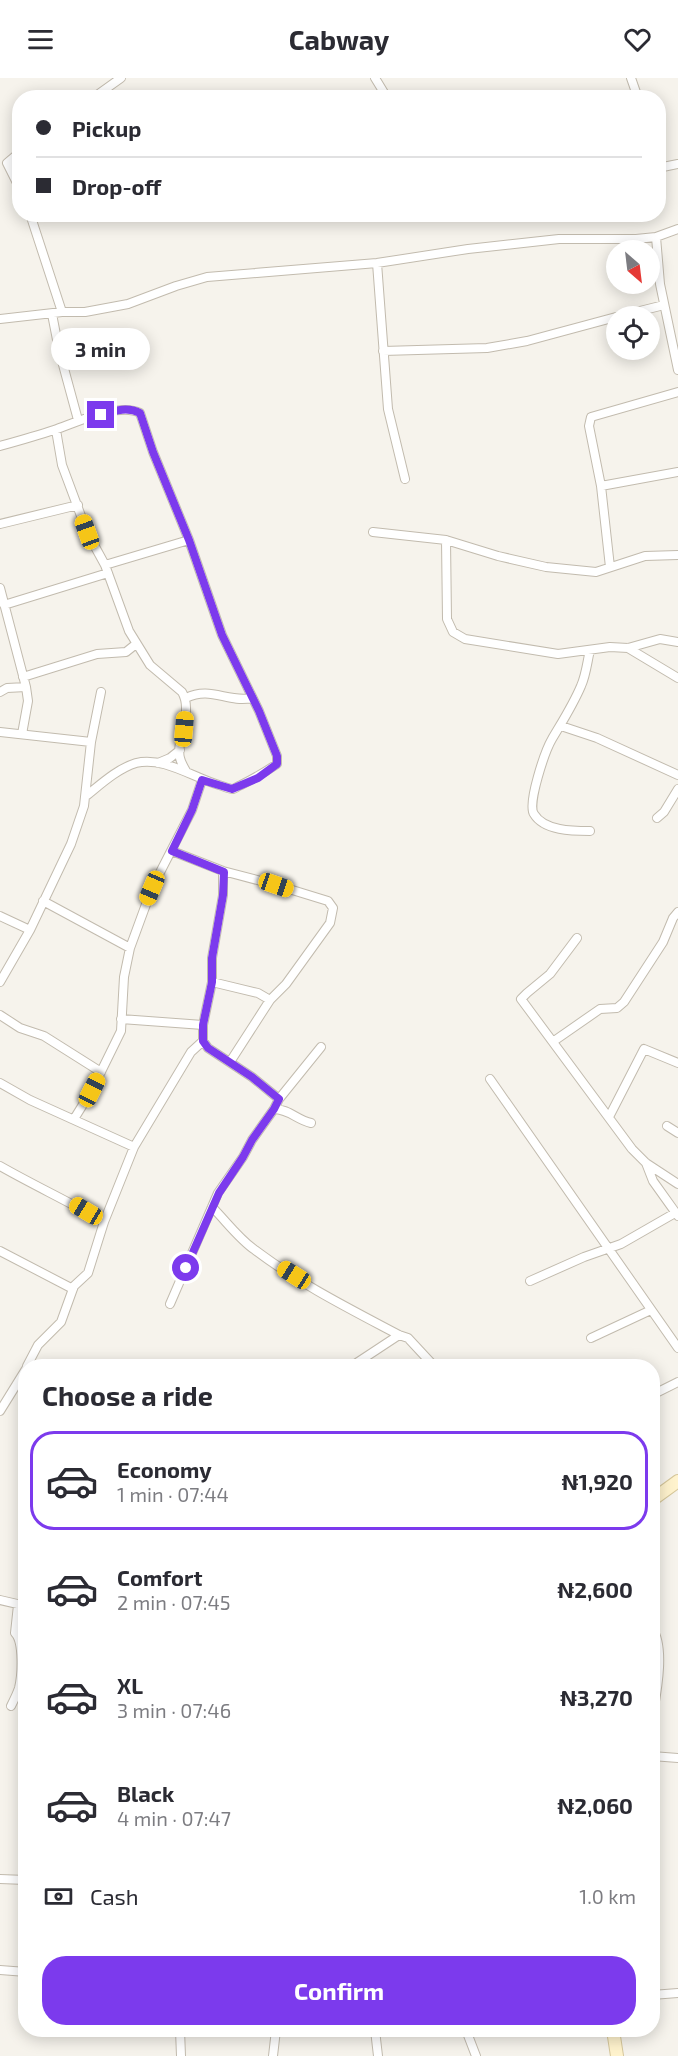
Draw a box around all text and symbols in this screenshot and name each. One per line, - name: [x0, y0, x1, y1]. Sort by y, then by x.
- icon: menu: [24, 23, 57, 56]
- text: Cabway: [289, 23, 389, 55]
- icon: heart: [621, 23, 654, 56]
- text: Pickup: [72, 115, 141, 141]
- text: Drop-off: [72, 173, 161, 199]
- north arrow: [606, 240, 660, 294]
- map controls: [606, 240, 660, 360]
- button: locate: [606, 306, 660, 360]
- callout: 3 min: [51, 328, 150, 370]
- text: 3 min: [75, 337, 126, 361]
- route end: [87, 401, 114, 428]
- car: [72, 512, 102, 552]
- car: [173, 710, 195, 748]
- car: [137, 868, 167, 908]
- car: [256, 871, 296, 899]
- car: [76, 1070, 108, 1110]
- car: [66, 1194, 106, 1228]
- route start: [172, 1254, 199, 1281]
- car: [274, 1258, 314, 1292]
- text: Choose a ride: [42, 1379, 213, 1411]
- icon: car: [45, 1454, 99, 1508]
- text: Economy: [117, 1456, 212, 1482]
- text: ₦1,920: [562, 1468, 633, 1494]
- text: 1 min · 07:44: [117, 1482, 229, 1506]
- icon: car: [45, 1562, 99, 1616]
- text: Comfort: [117, 1564, 202, 1590]
- text: ₦2,600: [557, 1576, 633, 1602]
- text: 2 min · 07:45: [117, 1590, 230, 1614]
- icon: car: [45, 1670, 99, 1724]
- text: XL: [117, 1672, 143, 1698]
- text: ₦3,270: [560, 1684, 633, 1710]
- text: 3 min · 07:46: [117, 1698, 231, 1722]
- icon: car: [45, 1778, 99, 1832]
- text: Black: [117, 1780, 174, 1806]
- text: ₦2,060: [557, 1792, 633, 1818]
- text: 4 min · 07:47: [117, 1806, 231, 1830]
- icon: cash: [42, 1880, 75, 1913]
- text: Cash: [90, 1883, 139, 1909]
- text: 1.0 km: [579, 1884, 636, 1908]
- button: Confirm: [42, 1956, 636, 2025]

